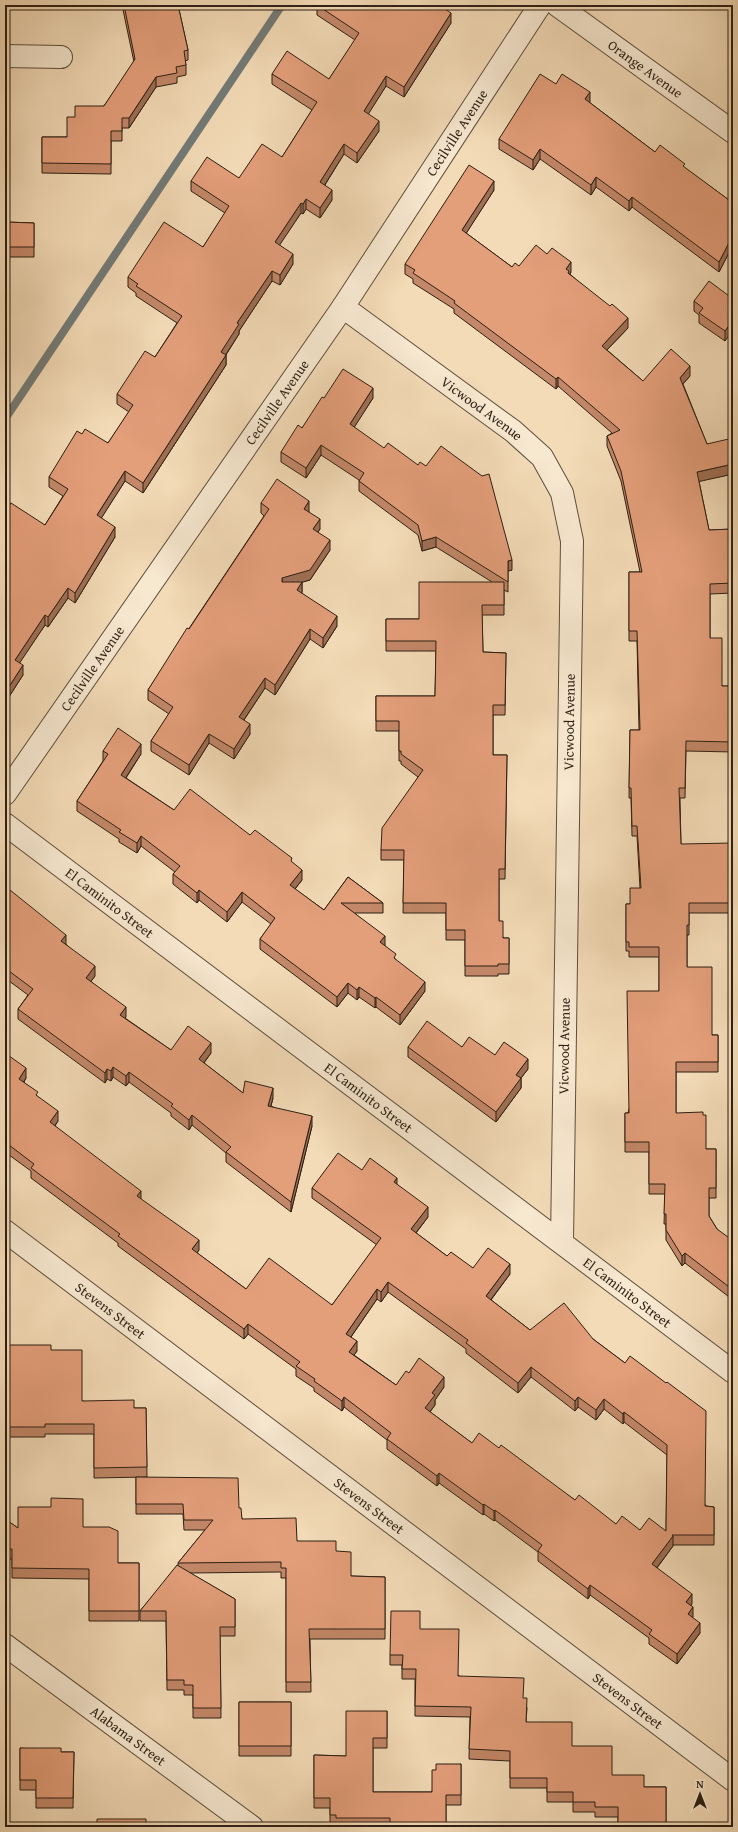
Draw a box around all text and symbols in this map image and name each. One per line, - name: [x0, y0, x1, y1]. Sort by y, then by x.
- street label: Orange Avenue: [604, 35, 687, 103]
- street label: Cecilville Avenue: [421, 85, 493, 180]
- street label: Cecilville Avenue: [240, 355, 314, 449]
- street label: Vicwood Avenue: [437, 372, 528, 445]
- street label: Cecilville Avenue: [56, 621, 129, 715]
- street label: Vicwood Avenue: [558, 673, 580, 771]
- street label: El Caminito Street: [61, 863, 158, 943]
- street label: Vicwood Avenue: [553, 997, 575, 1095]
- street label: El Caminito Street: [320, 1058, 417, 1138]
- street label: El Caminito Street: [579, 1253, 676, 1332]
- street label: Stevens Street: [71, 1277, 150, 1344]
- street label: Stevens Street: [330, 1472, 409, 1539]
- street label: Stevens Street: [588, 1667, 667, 1734]
- street label: Alabama Street: [86, 1701, 170, 1770]
- north arrow: [680, 1774, 720, 1814]
- text: N: [696, 1776, 704, 1792]

